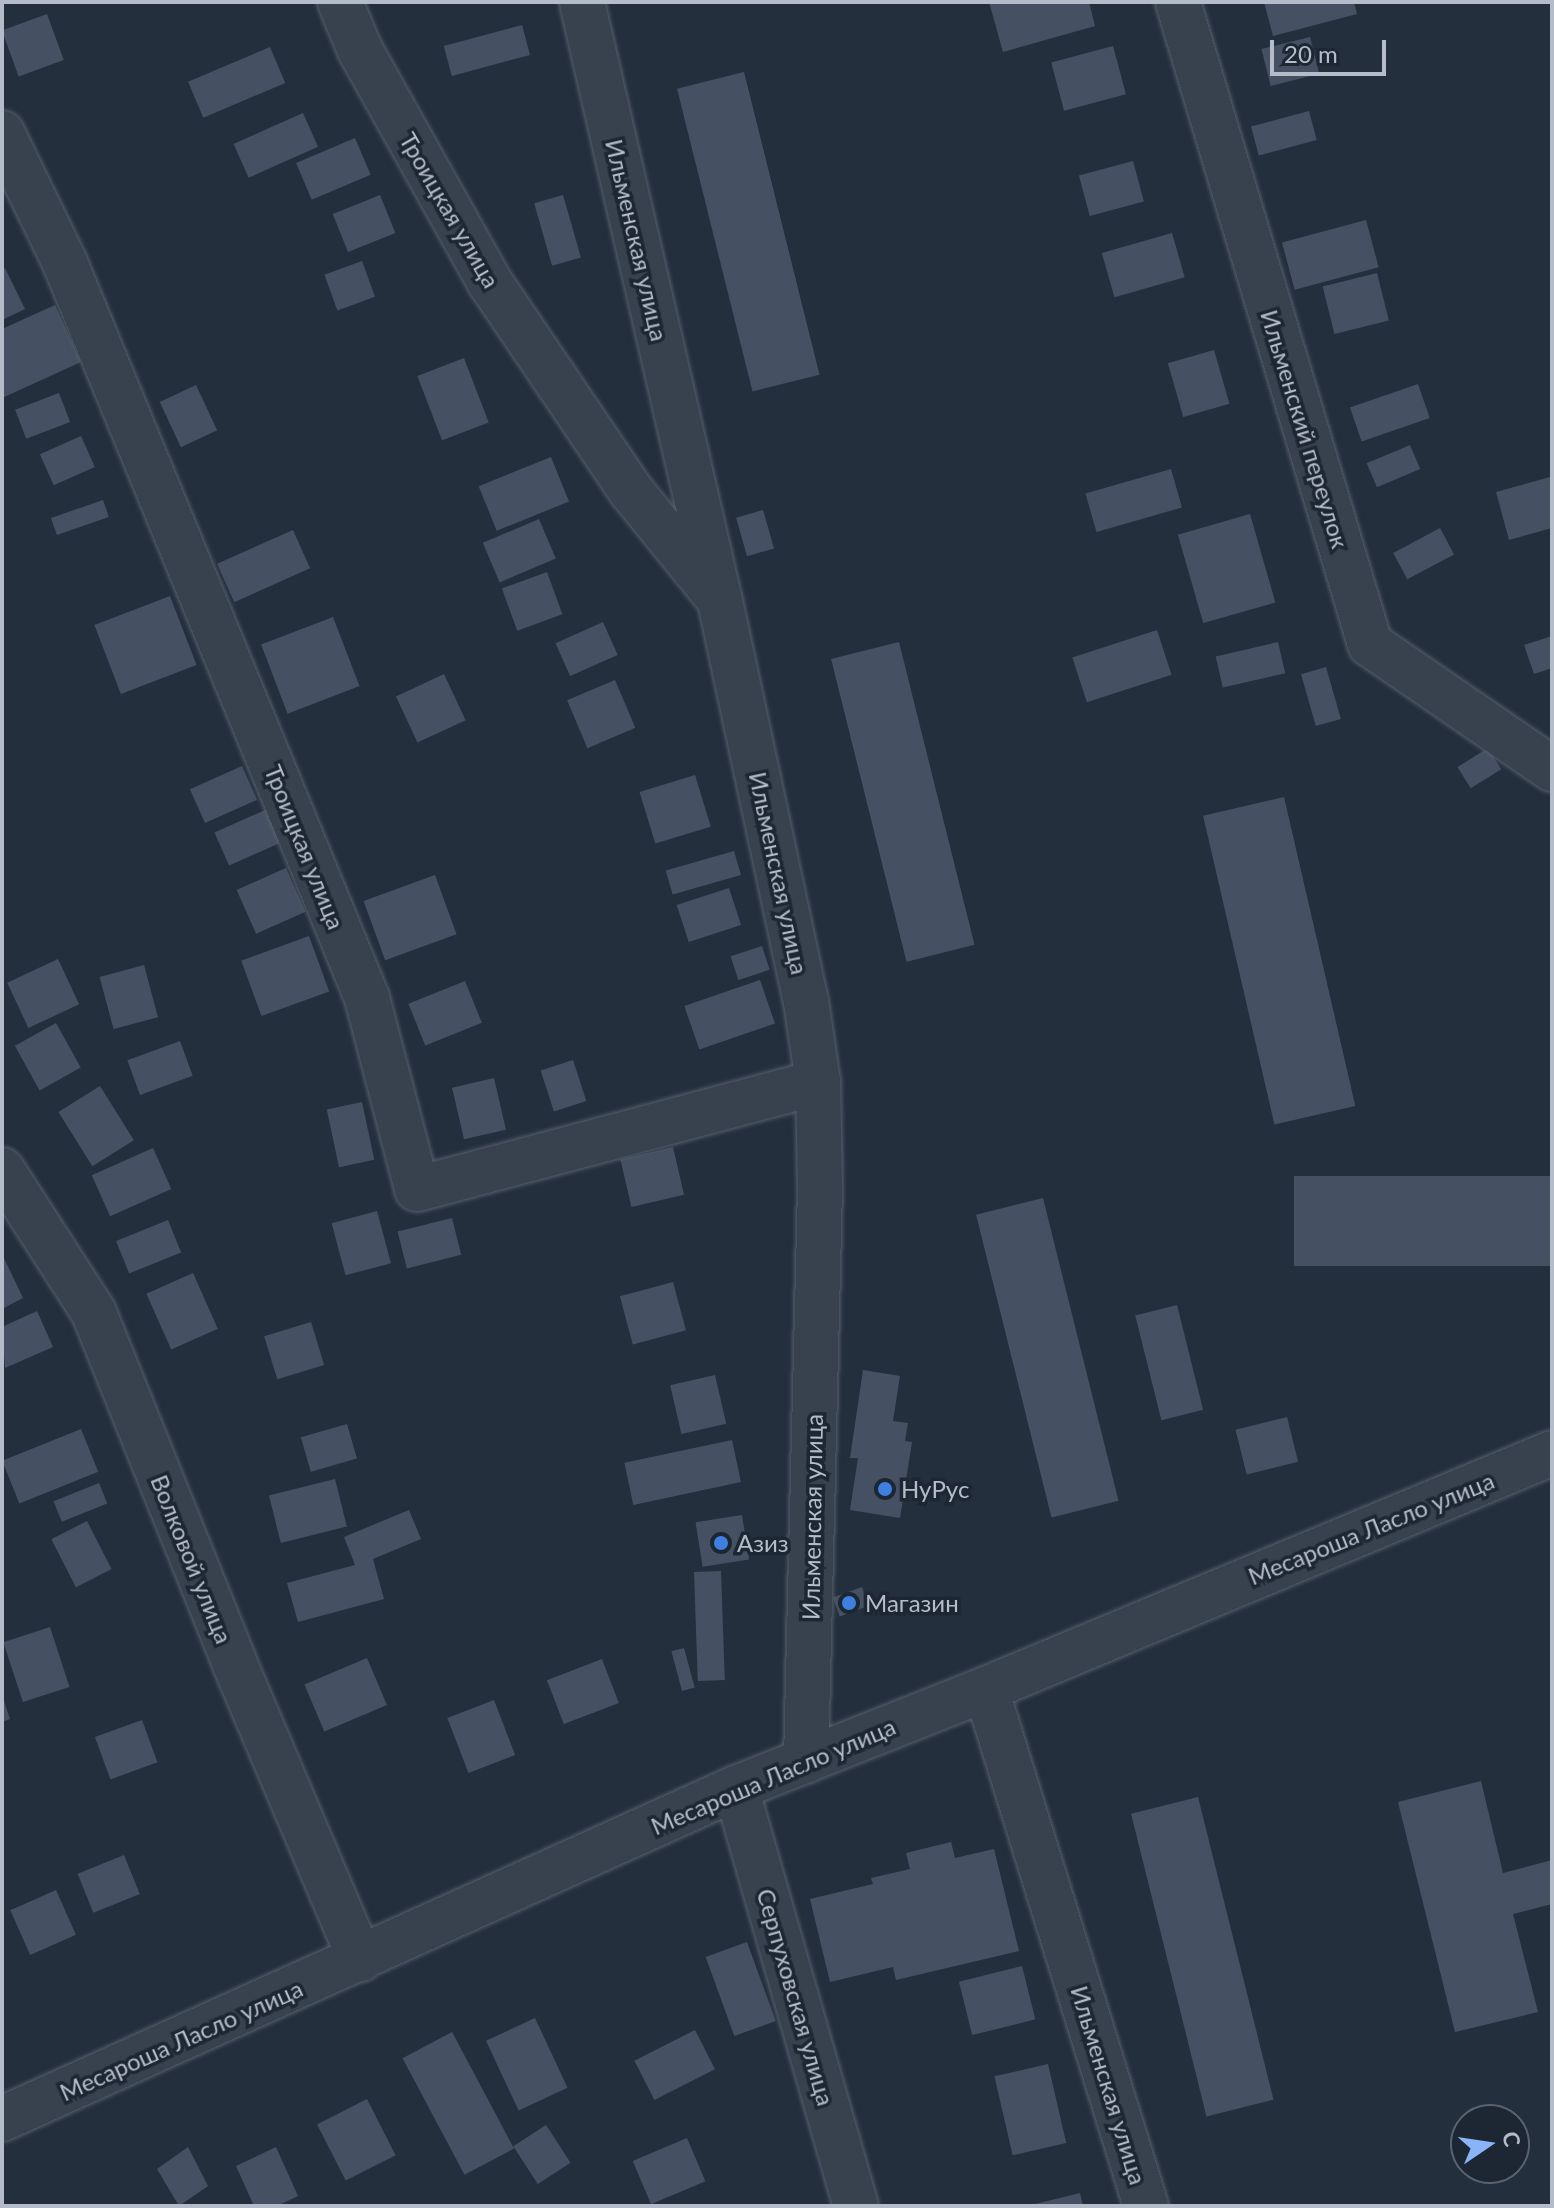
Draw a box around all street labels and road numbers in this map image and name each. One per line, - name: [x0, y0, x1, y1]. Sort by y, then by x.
- street label: Троицкая улица: [394, 127, 506, 293]
- street label: Ильменская улица: [600, 136, 674, 344]
- street label: Ильменский переулок: [1255, 306, 1355, 552]
- street label: Троицкая улица: [259, 761, 351, 933]
- street label: Ильменская улица: [743, 769, 815, 977]
- street label: Ильменская улица: [796, 1414, 828, 1620]
- street label: Месароша Ласло улица: [1244, 1465, 1498, 1591]
- street label: Волковой улица: [145, 1471, 239, 1647]
- street label: Месароша Ласло улица: [646, 1711, 900, 1841]
- street label: Серпуховская улица: [751, 1885, 841, 2109]
- street label: Месароша Ласло улица: [55, 1973, 307, 2107]
- street label: Ильменская улица: [1065, 1982, 1153, 2188]

